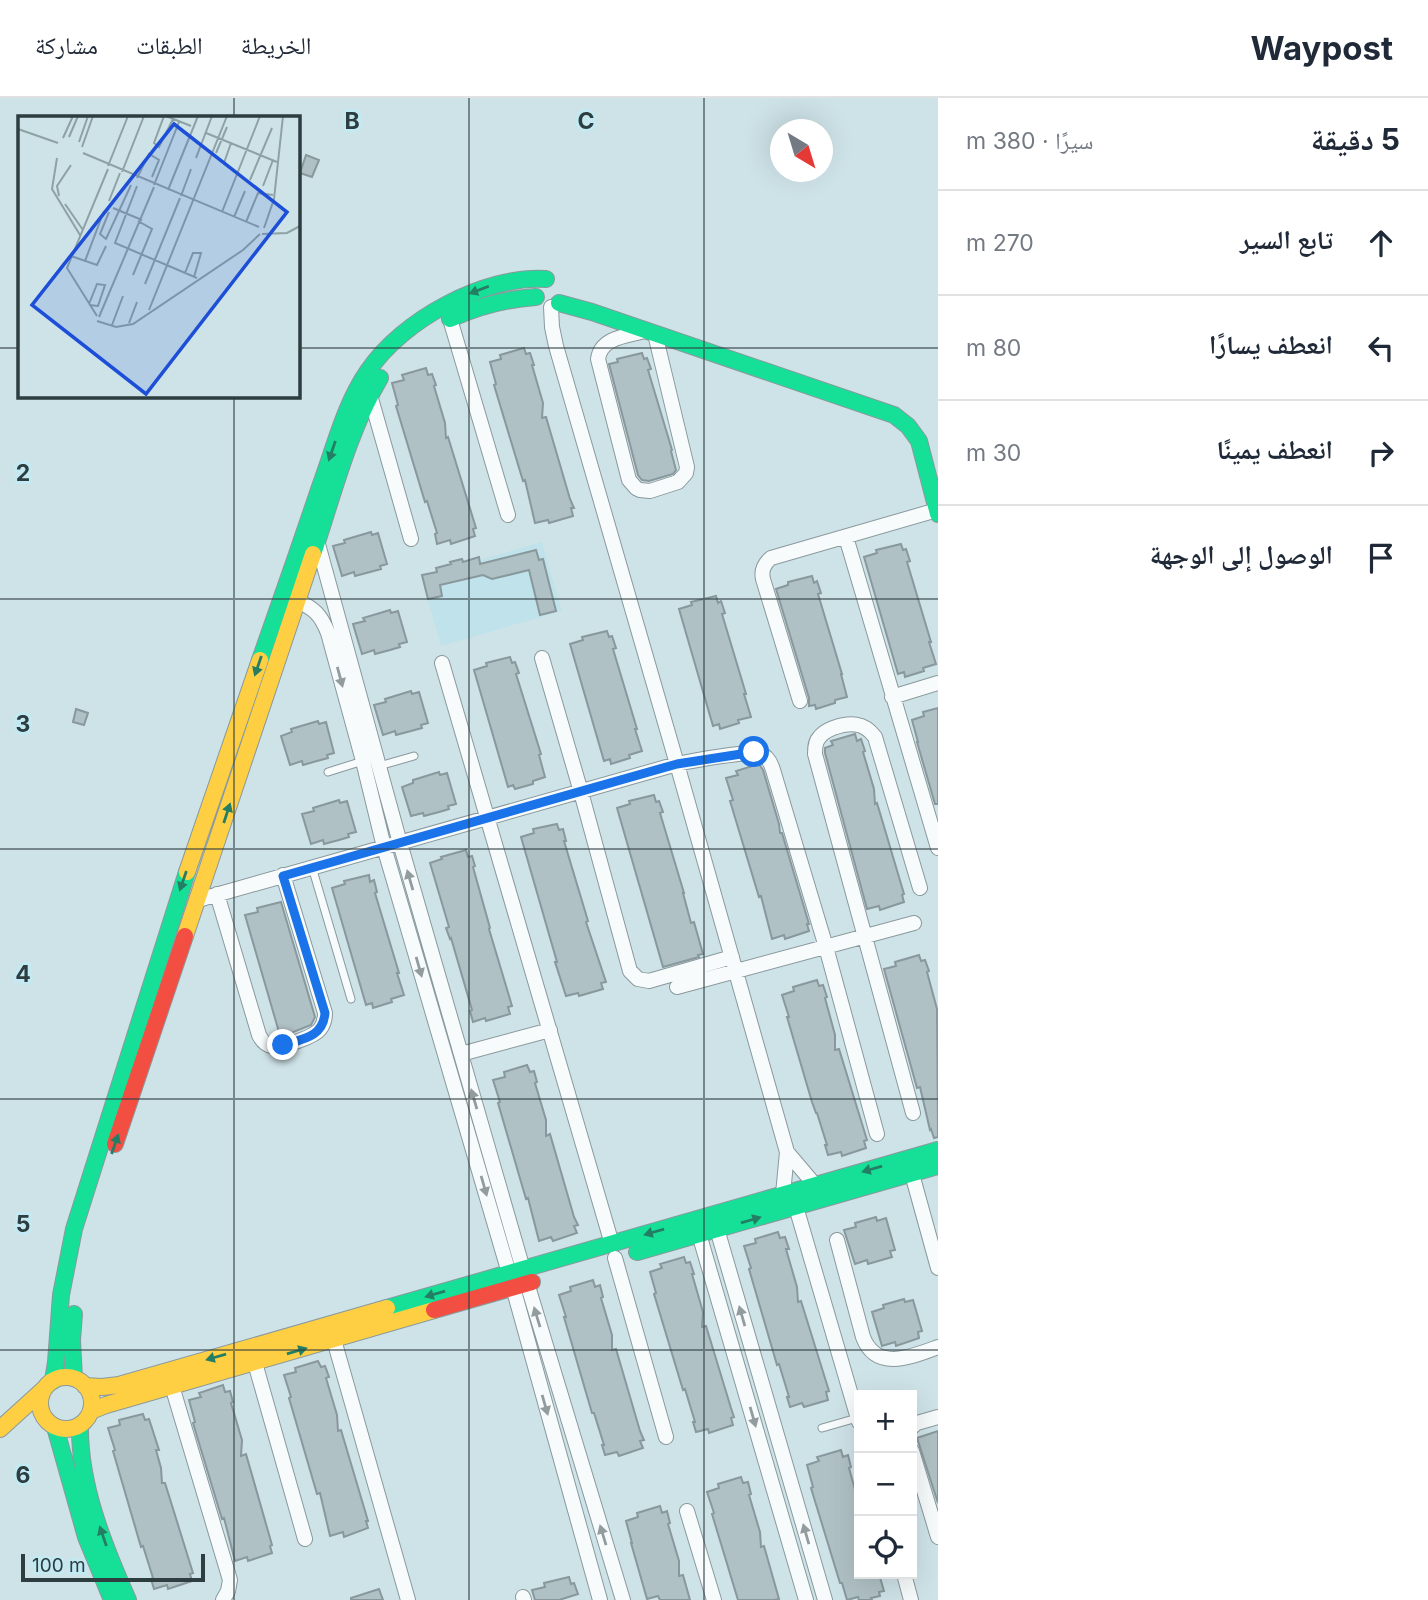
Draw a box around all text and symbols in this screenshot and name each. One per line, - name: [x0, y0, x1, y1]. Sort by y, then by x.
- text: Waypost: [1251, 28, 1393, 68]
- text: مشاركة: [35, 31, 98, 60]
- text: الطبقات: [136, 31, 203, 60]
- text: الخريطة: [241, 31, 311, 60]
- text: B: [344, 107, 360, 135]
- text: C: [577, 107, 595, 135]
- inset map: [18, 116, 299, 397]
- north arrow: [770, 119, 833, 182]
- text: 5 دقيقة: [1311, 121, 1400, 157]
- text: سيرًا · 380 m: [966, 127, 1093, 155]
- text: تابع السير: [1240, 224, 1333, 255]
- icon: ahead: [1362, 224, 1400, 262]
- text: 270 m: [966, 229, 1034, 257]
- one-way arrow: [469, 285, 490, 296]
- text: انعطف يسارًا: [1209, 329, 1333, 360]
- icon: left: [1362, 329, 1400, 367]
- text: 80 m: [966, 334, 1021, 362]
- text: انعطف يمينًا: [1217, 434, 1333, 465]
- icon: right: [1362, 434, 1400, 472]
- text: 30 m: [966, 439, 1021, 467]
- one-way arrow: [326, 441, 337, 462]
- text: 2: [16, 459, 30, 487]
- text: الوصول إلى الوجهة: [1150, 539, 1333, 570]
- icon: arrive: [1362, 539, 1400, 577]
- one-way arrow: [252, 656, 263, 677]
- one-way arrow: [335, 666, 346, 688]
- text: 3: [16, 710, 30, 738]
- route start: [738, 736, 769, 767]
- one-way arrow: [222, 802, 233, 823]
- one-way arrow: [405, 869, 415, 890]
- one-way arrow: [177, 871, 188, 892]
- one-way arrow: [415, 957, 425, 978]
- text: 4: [15, 960, 31, 988]
- route end: [267, 1029, 298, 1060]
- one-way arrow: [468, 1087, 479, 1109]
- one-way arrow: [110, 1134, 121, 1155]
- one-way arrow: [862, 1164, 883, 1174]
- one-way arrow: [479, 1175, 489, 1196]
- text: 5: [16, 1210, 30, 1238]
- one-way arrow: [741, 1214, 762, 1224]
- one-way arrow: [643, 1227, 665, 1238]
- one-way arrow: [424, 1290, 445, 1300]
- one-way arrow: [737, 1305, 747, 1326]
- one-way arrow: [532, 1306, 542, 1327]
- one-way arrow: [287, 1345, 308, 1355]
- one-way arrow: [206, 1352, 227, 1362]
- map controls: [854, 1390, 917, 1579]
- button: +: [854, 1390, 917, 1453]
- one-way arrow: [541, 1394, 551, 1415]
- one-way arrow: [748, 1407, 758, 1428]
- button: −: [854, 1453, 917, 1516]
- text: 6: [16, 1461, 30, 1489]
- button: locate: [854, 1516, 917, 1579]
- one-way arrow: [598, 1524, 608, 1545]
- one-way arrow: [800, 1524, 810, 1545]
- one-way arrow: [97, 1526, 108, 1547]
- scale bar: [21, 1551, 205, 1583]
- text: 100 m: [32, 1554, 86, 1577]

